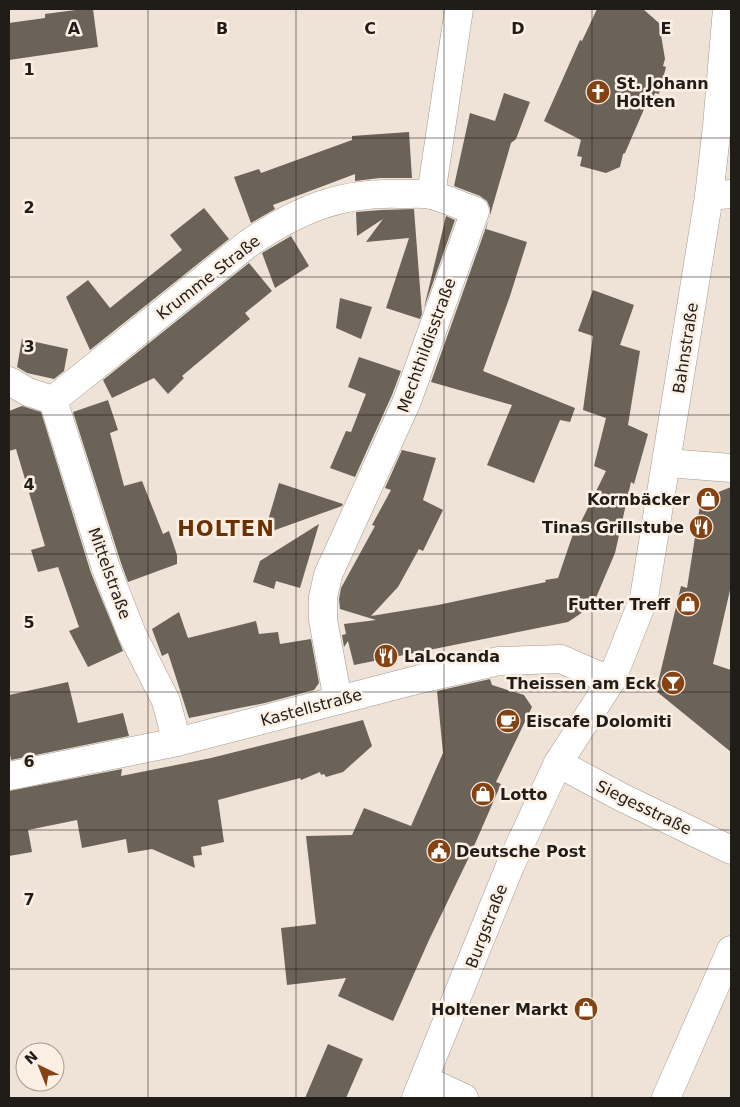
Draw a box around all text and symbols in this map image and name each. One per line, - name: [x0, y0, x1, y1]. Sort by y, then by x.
- text: A: [68, 19, 81, 38]
- text: B: [216, 19, 228, 38]
- text: C: [364, 19, 376, 38]
- text: D: [511, 19, 525, 38]
- text: E: [661, 19, 671, 38]
- text: 1: [23, 60, 35, 79]
- place label: St. Johann Holten: [616, 74, 709, 111]
- church icon: St. Johann Holten: [585, 79, 611, 105]
- text: 2: [23, 198, 35, 217]
- street label: Krumme Straße: [153, 231, 264, 324]
- street label: Mechthildisstraße: [393, 275, 460, 415]
- street label: Bahnstraße: [669, 301, 702, 395]
- text: 3: [23, 337, 35, 356]
- text: 4: [23, 475, 35, 494]
- shop icon: Kornbäcker: [695, 486, 721, 512]
- place label: Kornbäcker: [587, 490, 690, 509]
- restaurant icon: Tinas Grillstube: [688, 514, 714, 540]
- district label: HOLTEN: [177, 517, 275, 541]
- place label: Tinas Grillstube: [542, 518, 684, 537]
- street label: Mittelstraße: [84, 525, 135, 622]
- shop icon: Futter Treff: [675, 591, 701, 617]
- place label: Futter Treff: [568, 595, 671, 614]
- text: 5: [23, 613, 35, 632]
- restaurant icon: LaLocanda: [373, 643, 399, 669]
- place label: LaLocanda: [404, 647, 500, 666]
- bar icon: Theissen am Eck: [660, 670, 686, 696]
- place label: Theissen am Eck: [506, 674, 656, 693]
- street label: Kastellstraße: [258, 685, 364, 730]
- cafe icon: Eiscafe Dolomiti: [495, 708, 521, 734]
- place label: Eiscafe Dolomiti: [526, 712, 672, 731]
- text: 6: [23, 752, 35, 771]
- street label: Siegesstraße: [593, 776, 695, 839]
- shop icon: Lotto: [470, 781, 496, 807]
- place label: Lotto: [500, 785, 547, 804]
- public building icon: Deutsche Post: [426, 838, 452, 864]
- place label: Deutsche Post: [456, 842, 586, 861]
- street label: Burgstraße: [462, 881, 511, 971]
- text: 7: [23, 890, 35, 909]
- shop icon: Holtener Markt: [573, 996, 599, 1022]
- place label: Holtener Markt: [431, 1000, 568, 1019]
- north arrow: [15, 1042, 65, 1092]
- text: N: [21, 1048, 41, 1067]

